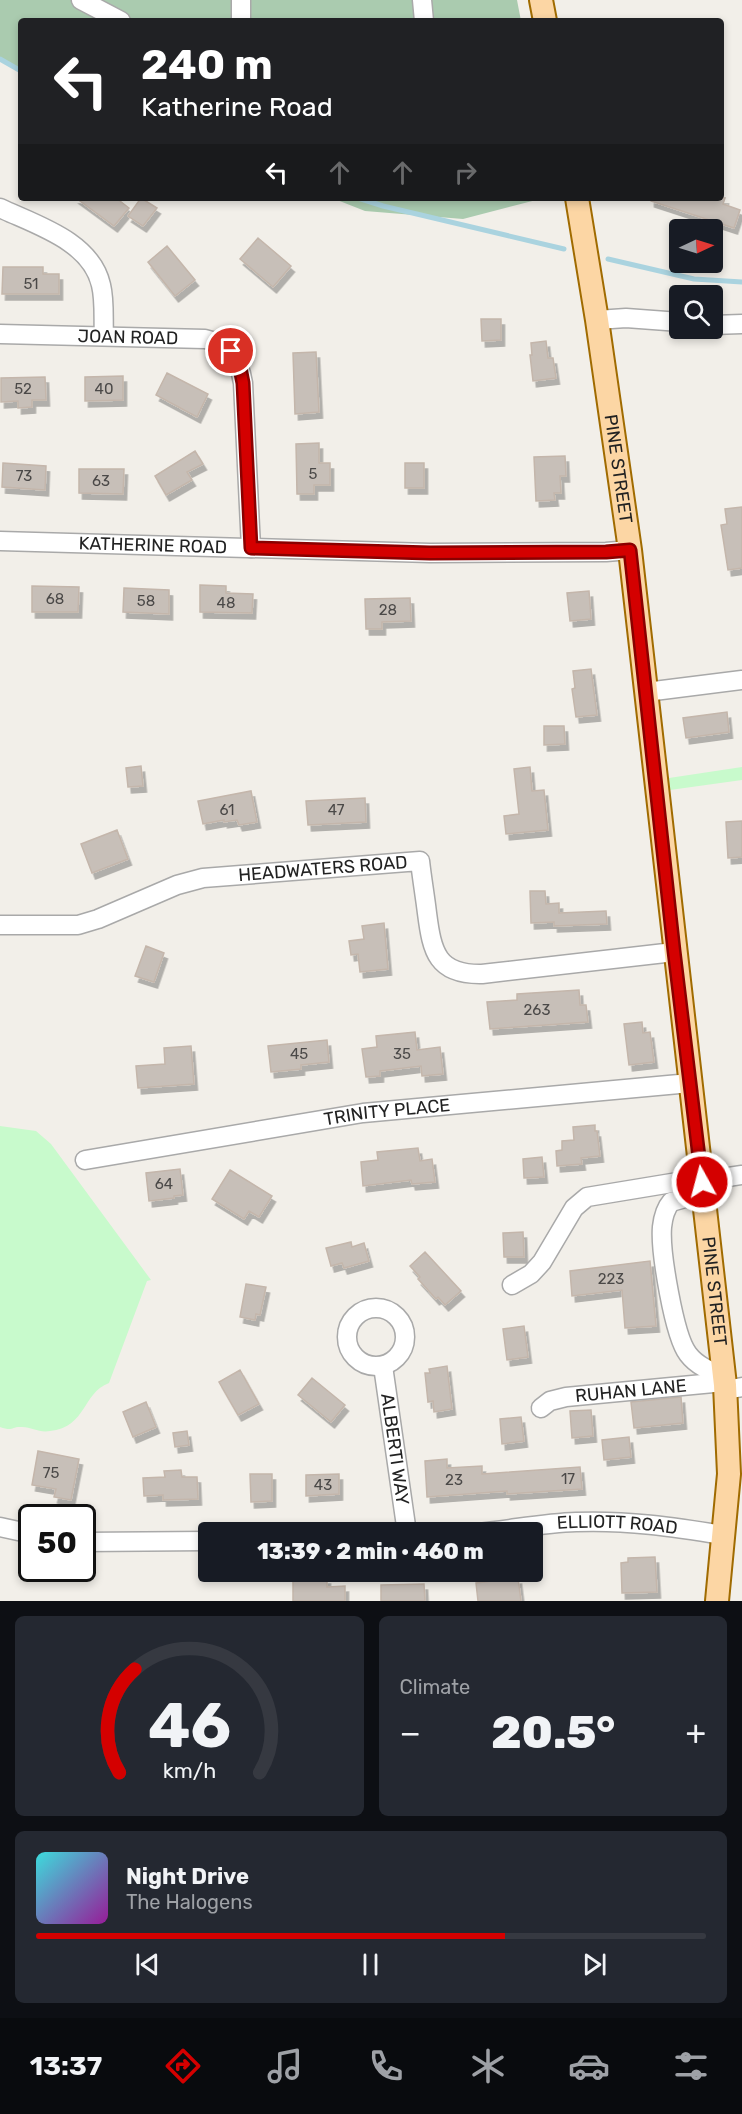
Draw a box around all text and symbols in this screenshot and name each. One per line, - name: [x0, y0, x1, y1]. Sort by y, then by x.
- text: 240 m: [141, 40, 273, 90]
- icon: left: [42, 42, 120, 120]
- text: Katherine Road: [141, 91, 333, 123]
- icon: left: [260, 156, 293, 189]
- icon: ahead: [323, 156, 356, 189]
- icon: ahead: [386, 156, 419, 189]
- icon: right: [449, 156, 482, 189]
- north arrow: [669, 219, 723, 273]
- map controls: [669, 219, 723, 339]
- house number: 51: [23, 275, 39, 293]
- button: search: [669, 285, 723, 339]
- street label: JOAN ROAD: [77, 325, 179, 349]
- pin: [205, 325, 256, 376]
- icon: arrive: [214, 334, 247, 367]
- house number: 52: [14, 380, 32, 398]
- house number: 40: [95, 380, 113, 398]
- street label: PINE STREET: [600, 413, 637, 525]
- house number: 5: [309, 465, 318, 483]
- house number: 73: [16, 467, 32, 485]
- house number: 63: [92, 472, 110, 490]
- street label: KATHERINE ROAD: [78, 532, 227, 558]
- house number: 68: [46, 590, 64, 608]
- house number: 58: [137, 592, 155, 610]
- house number: 48: [217, 594, 235, 612]
- house number: 28: [379, 601, 397, 619]
- house number: 61: [219, 801, 235, 819]
- house number: 47: [328, 801, 345, 819]
- street label: HEADWATERS ROAD: [237, 851, 408, 886]
- house number: 263: [524, 1001, 550, 1019]
- house number: 45: [290, 1045, 308, 1063]
- house number: 35: [393, 1045, 411, 1063]
- street label: TRINITY PLACE: [322, 1094, 451, 1130]
- position arrow: [670, 1150, 734, 1214]
- house number: 64: [155, 1175, 173, 1193]
- street label: PINE STREET: [697, 1235, 731, 1347]
- house number: 223: [598, 1270, 624, 1288]
- street label: RUHAN LANE: [574, 1375, 688, 1407]
- street label: ALBERTI WAY: [376, 1392, 414, 1507]
- house number: 75: [43, 1464, 59, 1482]
- house number: 17: [561, 1470, 575, 1488]
- house number: 23: [445, 1471, 463, 1489]
- house number: 43: [314, 1476, 332, 1494]
- speed limit sign: 50: [18, 1504, 96, 1582]
- street label: ELLIOTT ROAD: [556, 1511, 679, 1539]
- text: 13:39 · 2 min · 460 m: [257, 1538, 484, 1565]
- text: Climate: [400, 1675, 470, 1699]
- text: 46: [148, 1689, 231, 1763]
- text: 20.5°: [491, 1706, 615, 1759]
- text: −: [400, 1713, 421, 1752]
- text: +: [685, 1713, 706, 1752]
- text: km/h: [162, 1758, 216, 1783]
- text: Night Drive: [126, 1863, 249, 1890]
- text: The Halogens: [126, 1890, 253, 1914]
- icon: previous: [131, 1948, 164, 1981]
- icon: pause: [354, 1948, 387, 1981]
- icon: next: [578, 1948, 611, 1981]
- icon: directions: [162, 2045, 204, 2087]
- icon: music: [264, 2045, 306, 2087]
- icon: phone: [365, 2045, 407, 2087]
- icon: climate: [467, 2045, 509, 2087]
- icon: car: [568, 2045, 610, 2087]
- icon: filters: [670, 2045, 712, 2087]
- text: 13:37: [30, 2050, 102, 2082]

